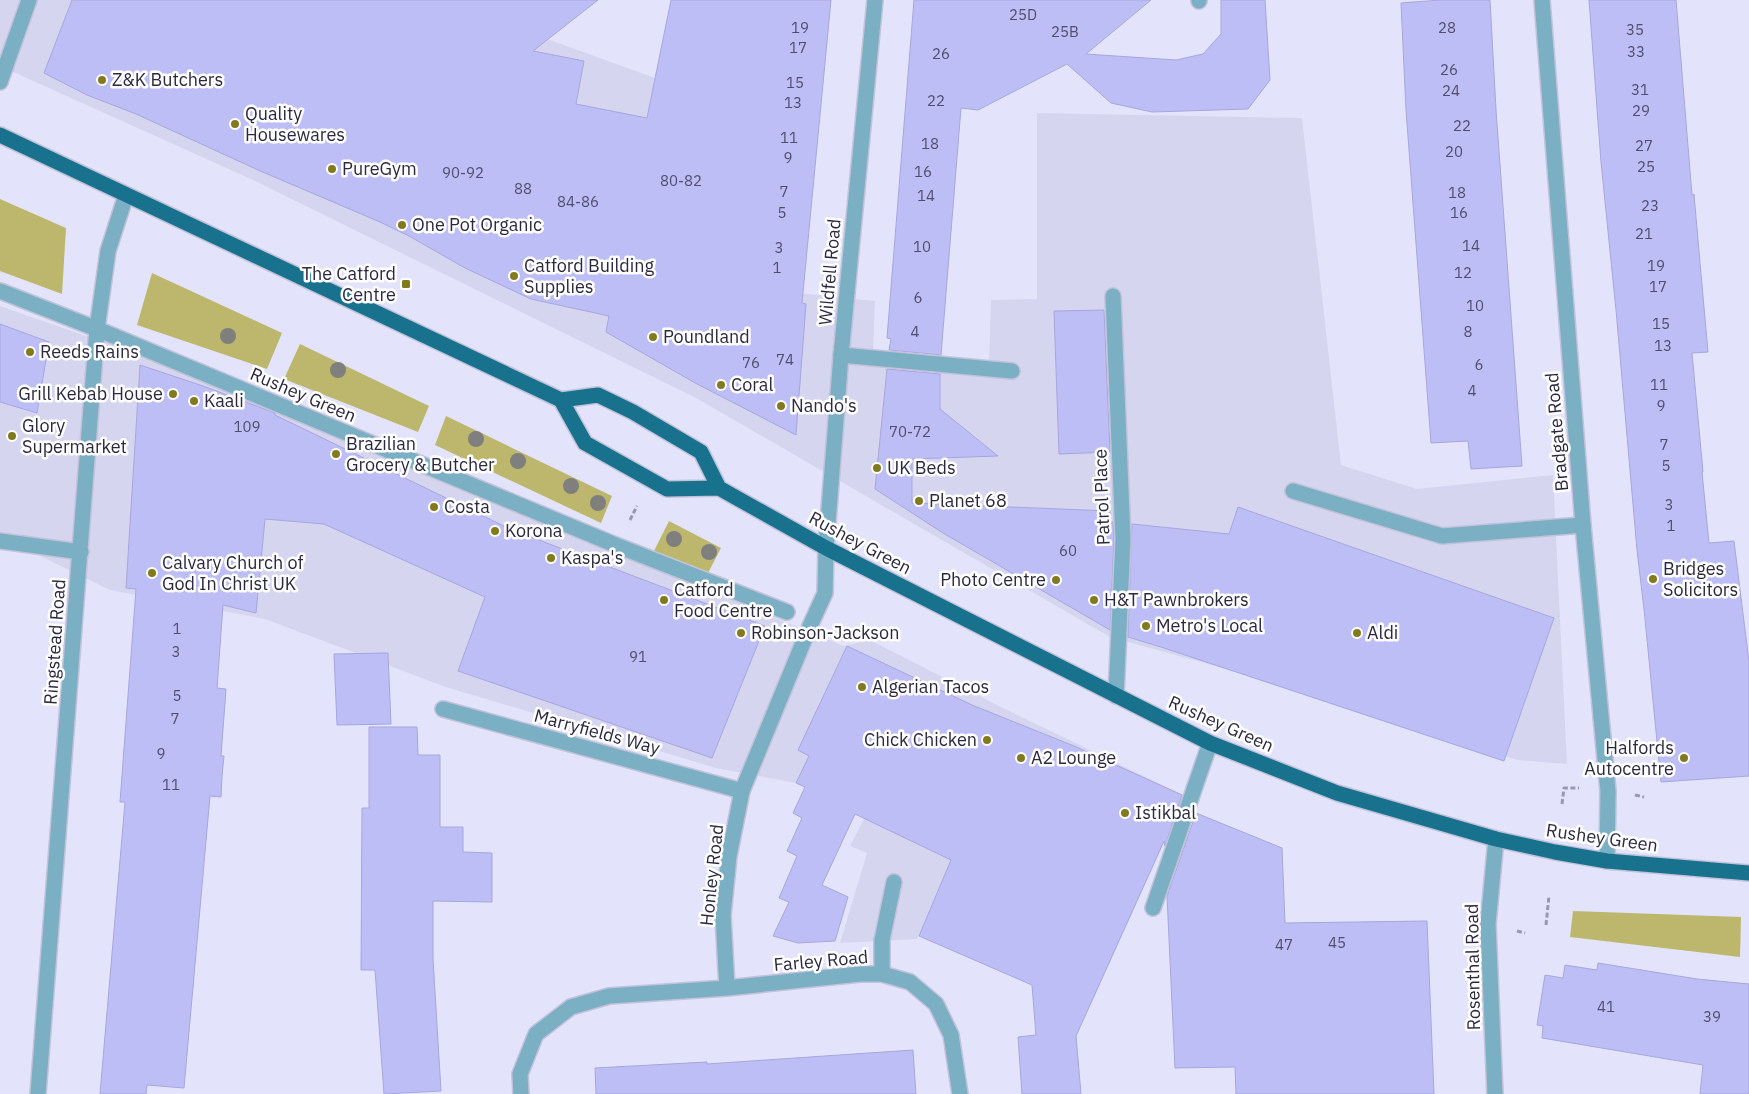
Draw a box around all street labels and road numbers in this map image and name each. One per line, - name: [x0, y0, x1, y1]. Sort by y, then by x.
- street label: Wildfell Road: [813, 218, 846, 326]
- street label: Rushey Green: [247, 362, 360, 427]
- street label: Bradgate Road: [1540, 372, 1573, 492]
- street label: Patrol Place: [1088, 448, 1115, 546]
- street label: Rushey Green: [805, 506, 915, 579]
- street label: Ringstead Road: [39, 578, 70, 706]
- street label: Rushey Green: [1165, 690, 1277, 757]
- street label: Marryfields Way: [532, 704, 663, 759]
- street label: Rushey Green: [1545, 818, 1660, 857]
- street label: Honley Road: [695, 823, 728, 927]
- street label: Rosenthal Road: [1460, 903, 1485, 1031]
- street label: Farley Road: [773, 945, 869, 976]

